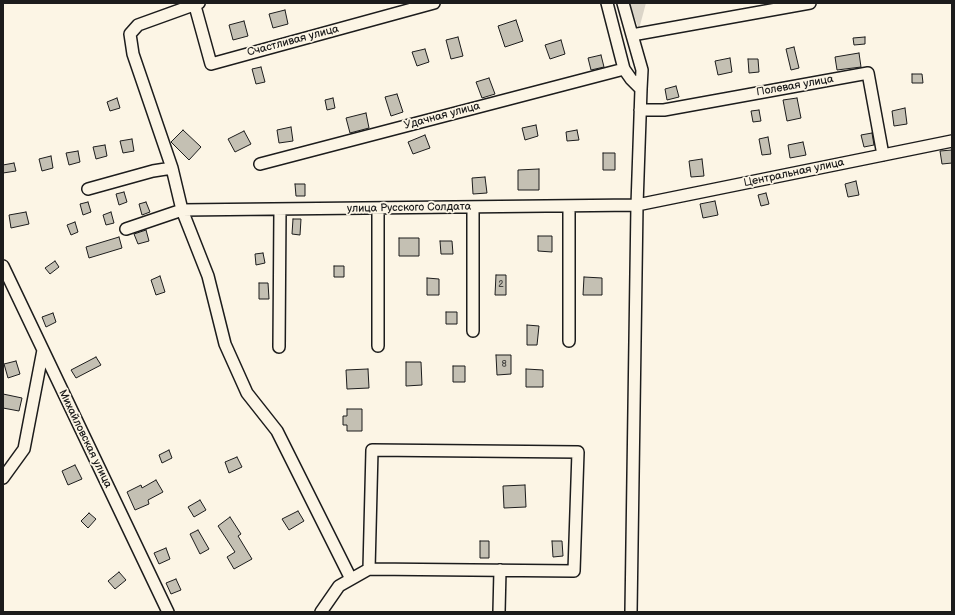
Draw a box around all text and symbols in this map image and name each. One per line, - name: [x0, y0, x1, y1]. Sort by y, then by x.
- street label: Счастливая улица: [246, 22, 340, 60]
- street label: Полевая улица: [755, 73, 835, 99]
- street label: Удачная улица: [402, 99, 482, 133]
- street label: Центральная улица: [742, 156, 846, 190]
- street label: улица Русского Солдата: [347, 200, 471, 216]
- house number: 2: [498, 280, 504, 290]
- house number: 8: [501, 360, 507, 370]
- street label: Михайловская улица: [55, 388, 115, 490]

